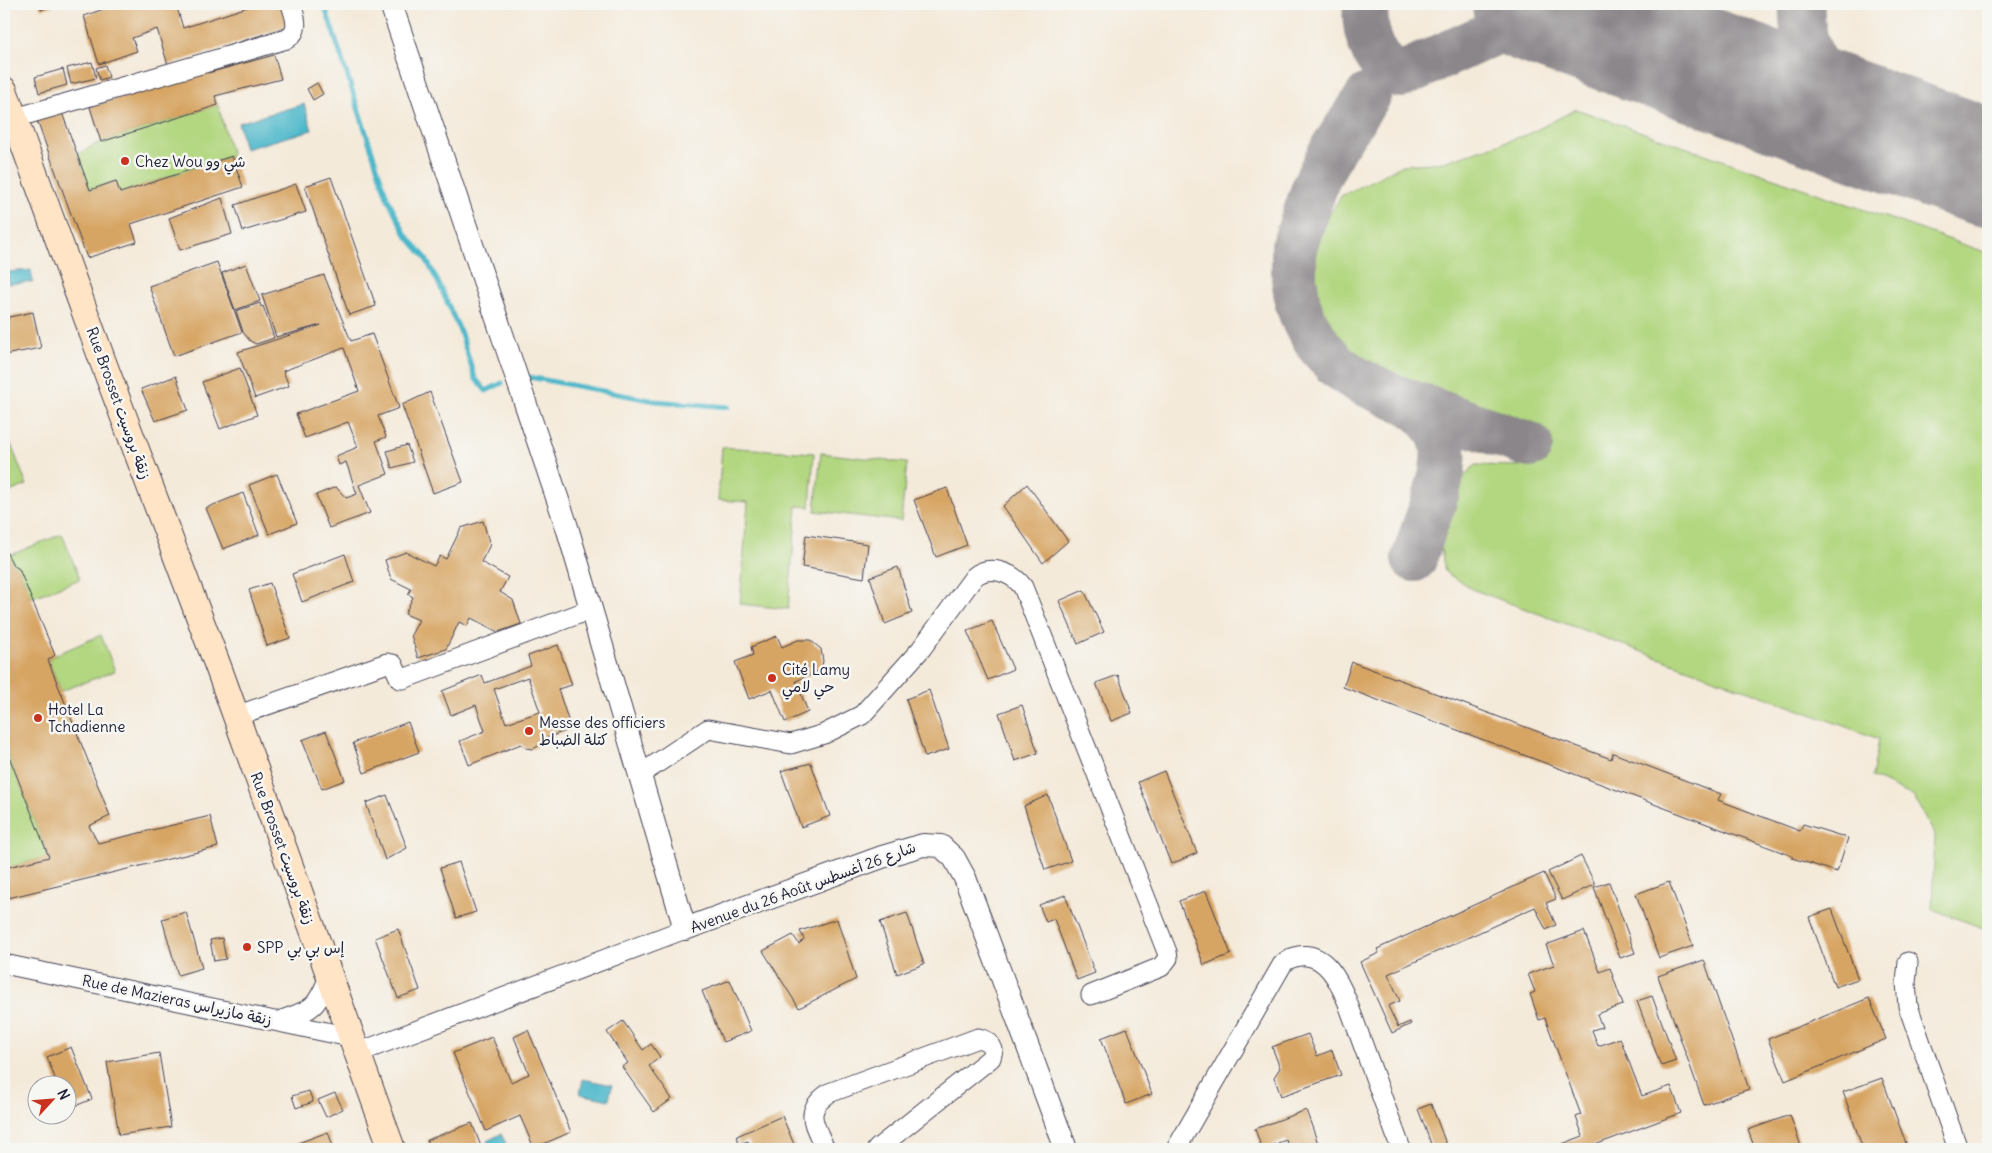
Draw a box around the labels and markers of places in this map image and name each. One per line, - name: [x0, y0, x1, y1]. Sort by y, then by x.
- place label: Chez Wou شي وو: [135, 152, 246, 175]
- marker: Chez Wou شي وو: [119, 155, 131, 167]
- place label: Cité Lamy حي لامي: [782, 660, 850, 700]
- marker: Cité Lamy حي لامي: [766, 672, 778, 684]
- place label: Hotel La Tchadienne: [48, 700, 125, 736]
- marker: Hotel La Tchadienne: [32, 712, 44, 724]
- place label: Messe des officiers كتلة الضباط: [539, 713, 665, 749]
- marker: Messe des officiers كتلة الضباط: [523, 725, 535, 737]
- place label: SPP إس بي بي: [257, 938, 345, 961]
- marker: SPP إس بي بي: [241, 941, 253, 953]

